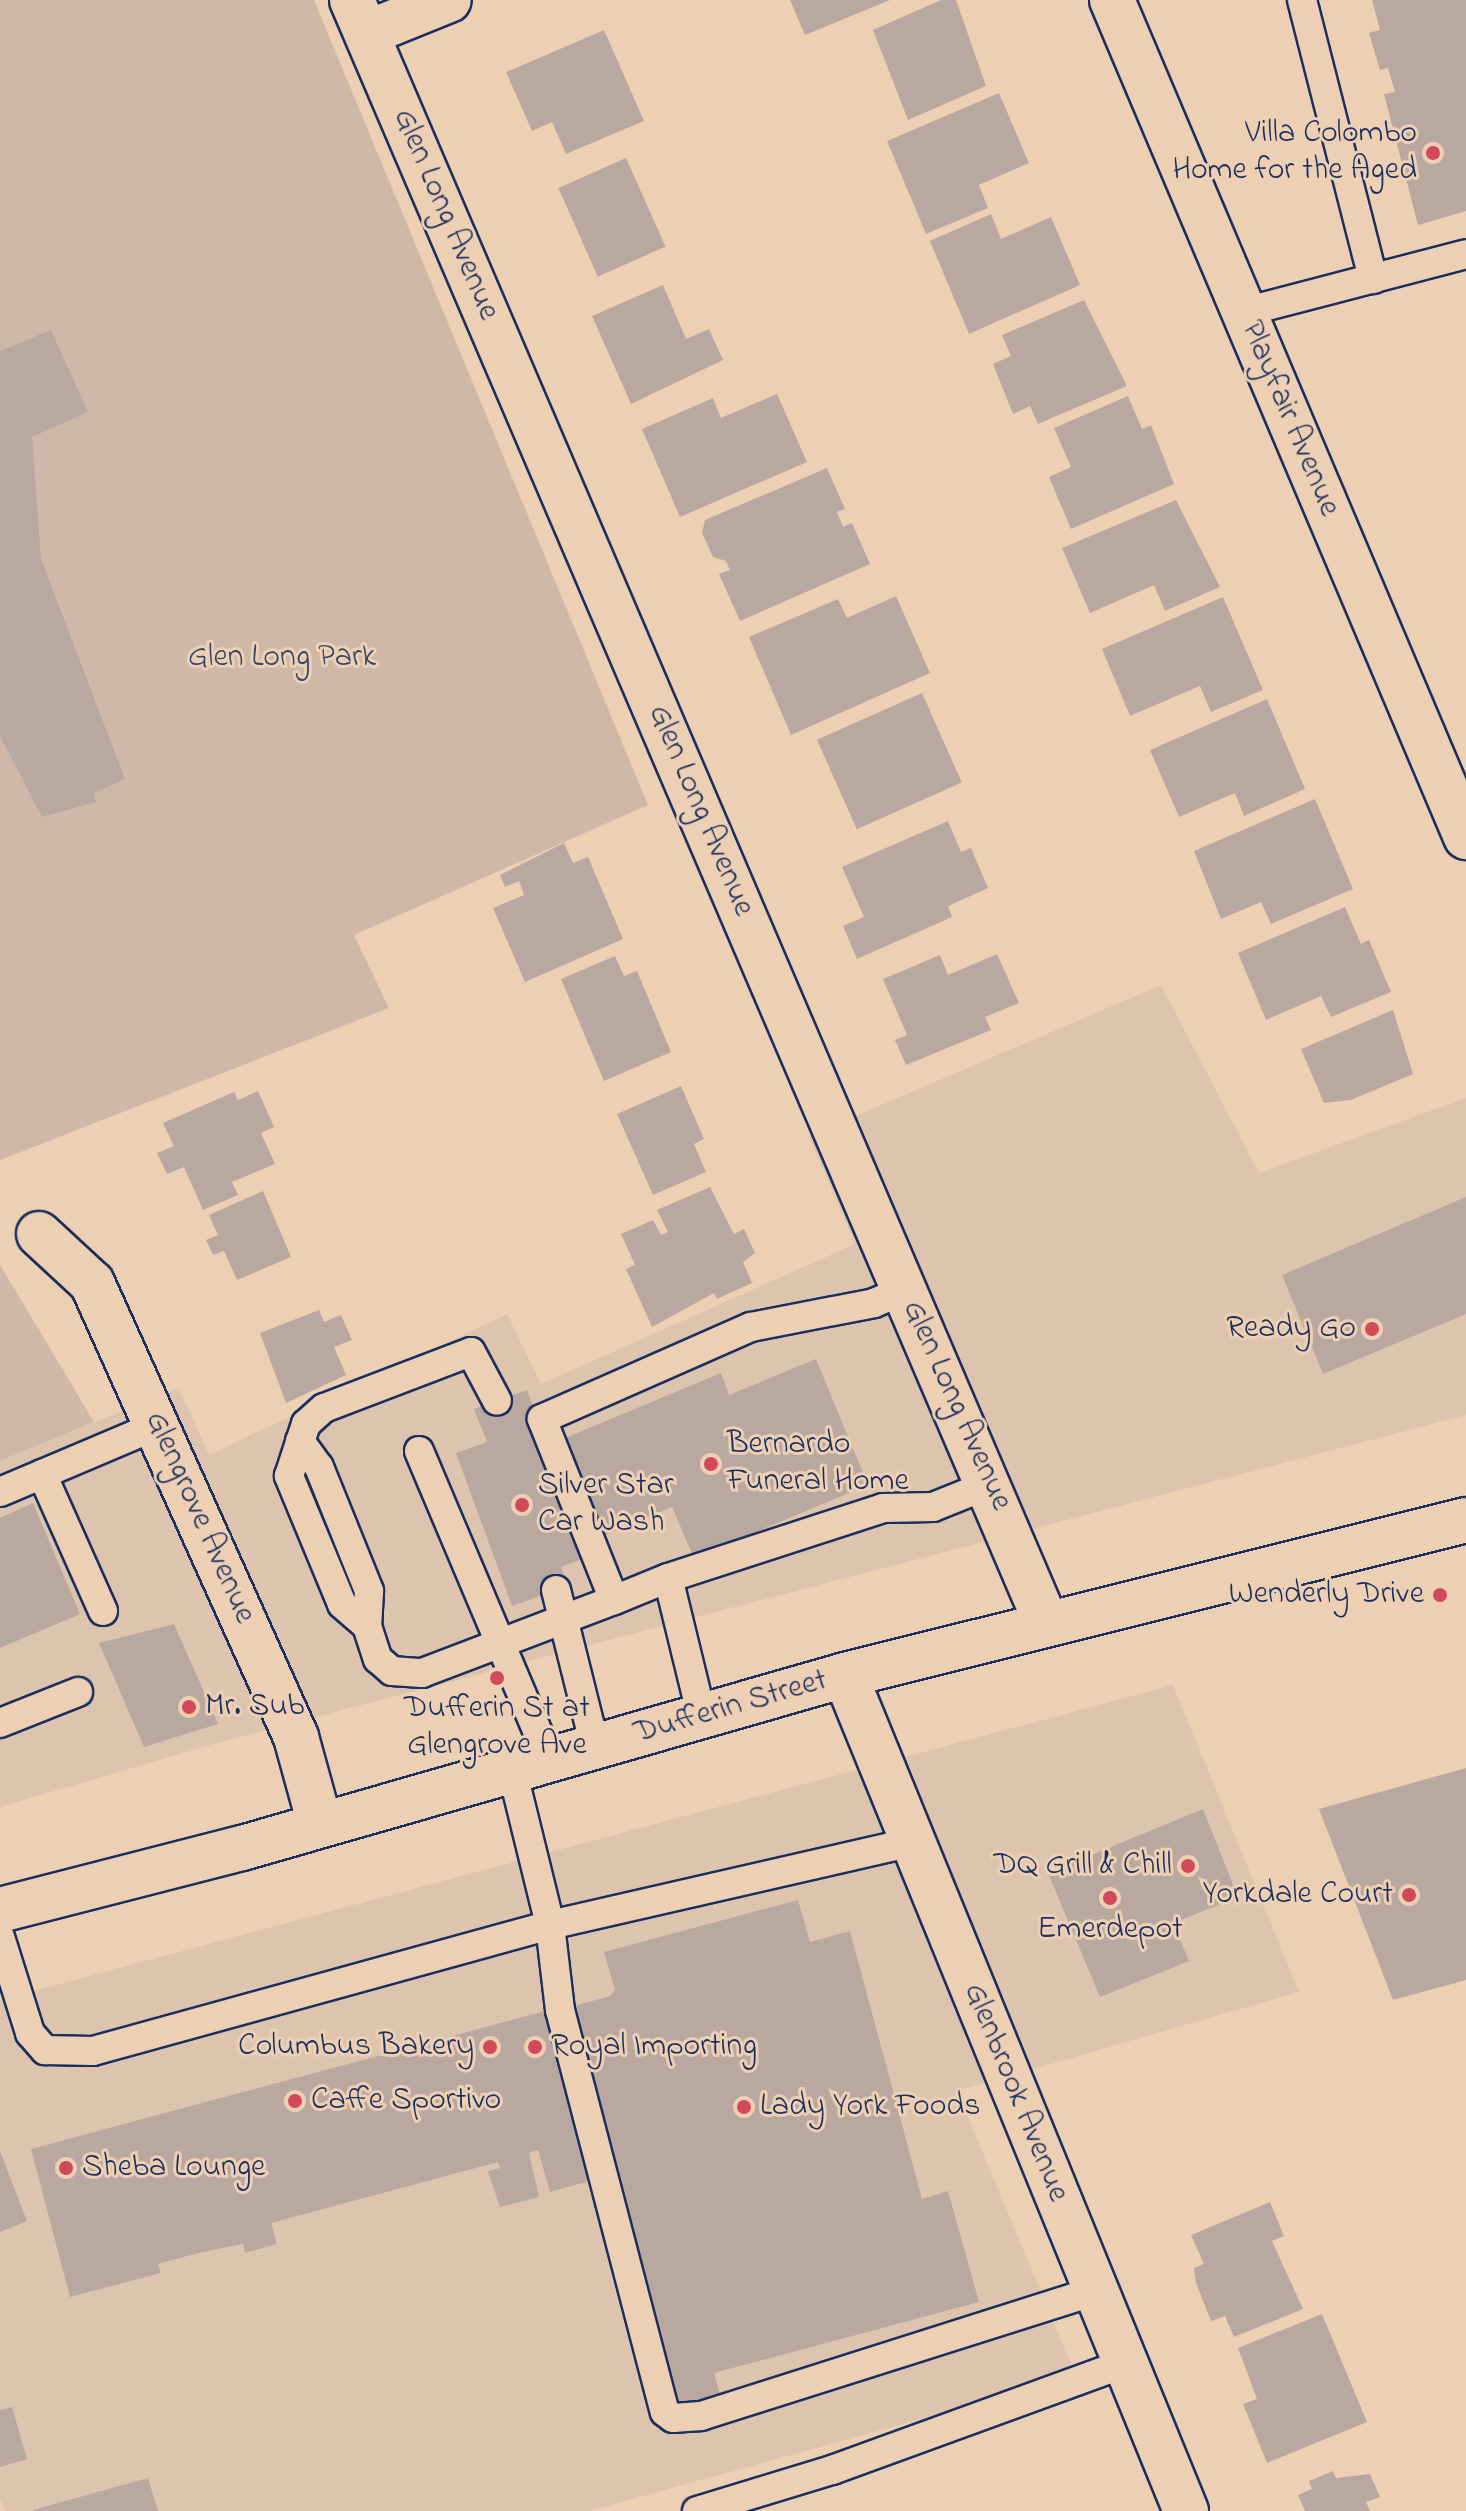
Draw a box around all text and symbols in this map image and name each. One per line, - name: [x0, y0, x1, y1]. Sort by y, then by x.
- street label: Glen Long Avenue: [383, 104, 507, 326]
- place label: Villa Colombo Home for the Aged: [1172, 116, 1417, 191]
- marker: Villa Colombo Home for the Aged: [1424, 144, 1442, 162]
- street label: Playfair Avenue: [1231, 316, 1347, 522]
- park label: Glen Long Park: [188, 639, 376, 677]
- street label: Glen Long Avenue: [638, 700, 762, 922]
- street label: Glen Long Avenue: [893, 1295, 1019, 1517]
- place label: Ready Go: [1226, 1310, 1356, 1348]
- marker: Ready Go: [1363, 1320, 1381, 1338]
- street label: Glengrove Avenue: [135, 1406, 263, 1630]
- place label: Bernardo Funeral Home: [727, 1427, 909, 1502]
- marker: Bernardo Funeral Home: [702, 1455, 720, 1473]
- place label: Silver Star Car Wash: [538, 1468, 674, 1543]
- marker: Silver Star Car Wash: [513, 1496, 531, 1514]
- place label: Wenderly Drive: [1229, 1576, 1424, 1614]
- marker: Wenderly Drive: [1431, 1586, 1449, 1604]
- street label: Dufferin Street: [630, 1662, 832, 1754]
- marker: Dufferin St at Glengrove Ave: [488, 1669, 506, 1687]
- place label: Mr. Sub: [205, 1688, 305, 1726]
- place label: Dufferin St at Glengrove Ave: [404, 1691, 590, 1766]
- marker: Mr. Sub: [180, 1698, 198, 1716]
- place label: DQ Grill & Chill: [994, 1847, 1172, 1885]
- marker: DQ Grill & Chill: [1179, 1857, 1197, 1875]
- place label: Yorkdale Court: [1203, 1876, 1393, 1914]
- marker: Yorkdale Court: [1400, 1886, 1418, 1904]
- marker: Emerdepot: [1101, 1889, 1119, 1907]
- place label: Emerdepot: [1037, 1911, 1183, 1949]
- street label: Glenbrook Avenue: [954, 1978, 1076, 2208]
- place label: Columbus Bakery: [238, 2028, 474, 2066]
- place label: Royal Importing: [551, 2028, 757, 2066]
- marker: Columbus Bakery: [481, 2038, 499, 2056]
- marker: Royal Importing: [526, 2038, 544, 2056]
- place label: Caffe Sportivo: [311, 2082, 501, 2120]
- place label: Lady York Foods: [760, 2088, 981, 2126]
- marker: Caffe Sportivo: [286, 2092, 304, 2110]
- marker: Lady York Foods: [735, 2098, 753, 2116]
- place label: Sheba Lounge: [82, 2149, 265, 2187]
- marker: Sheba Lounge: [57, 2159, 75, 2177]

